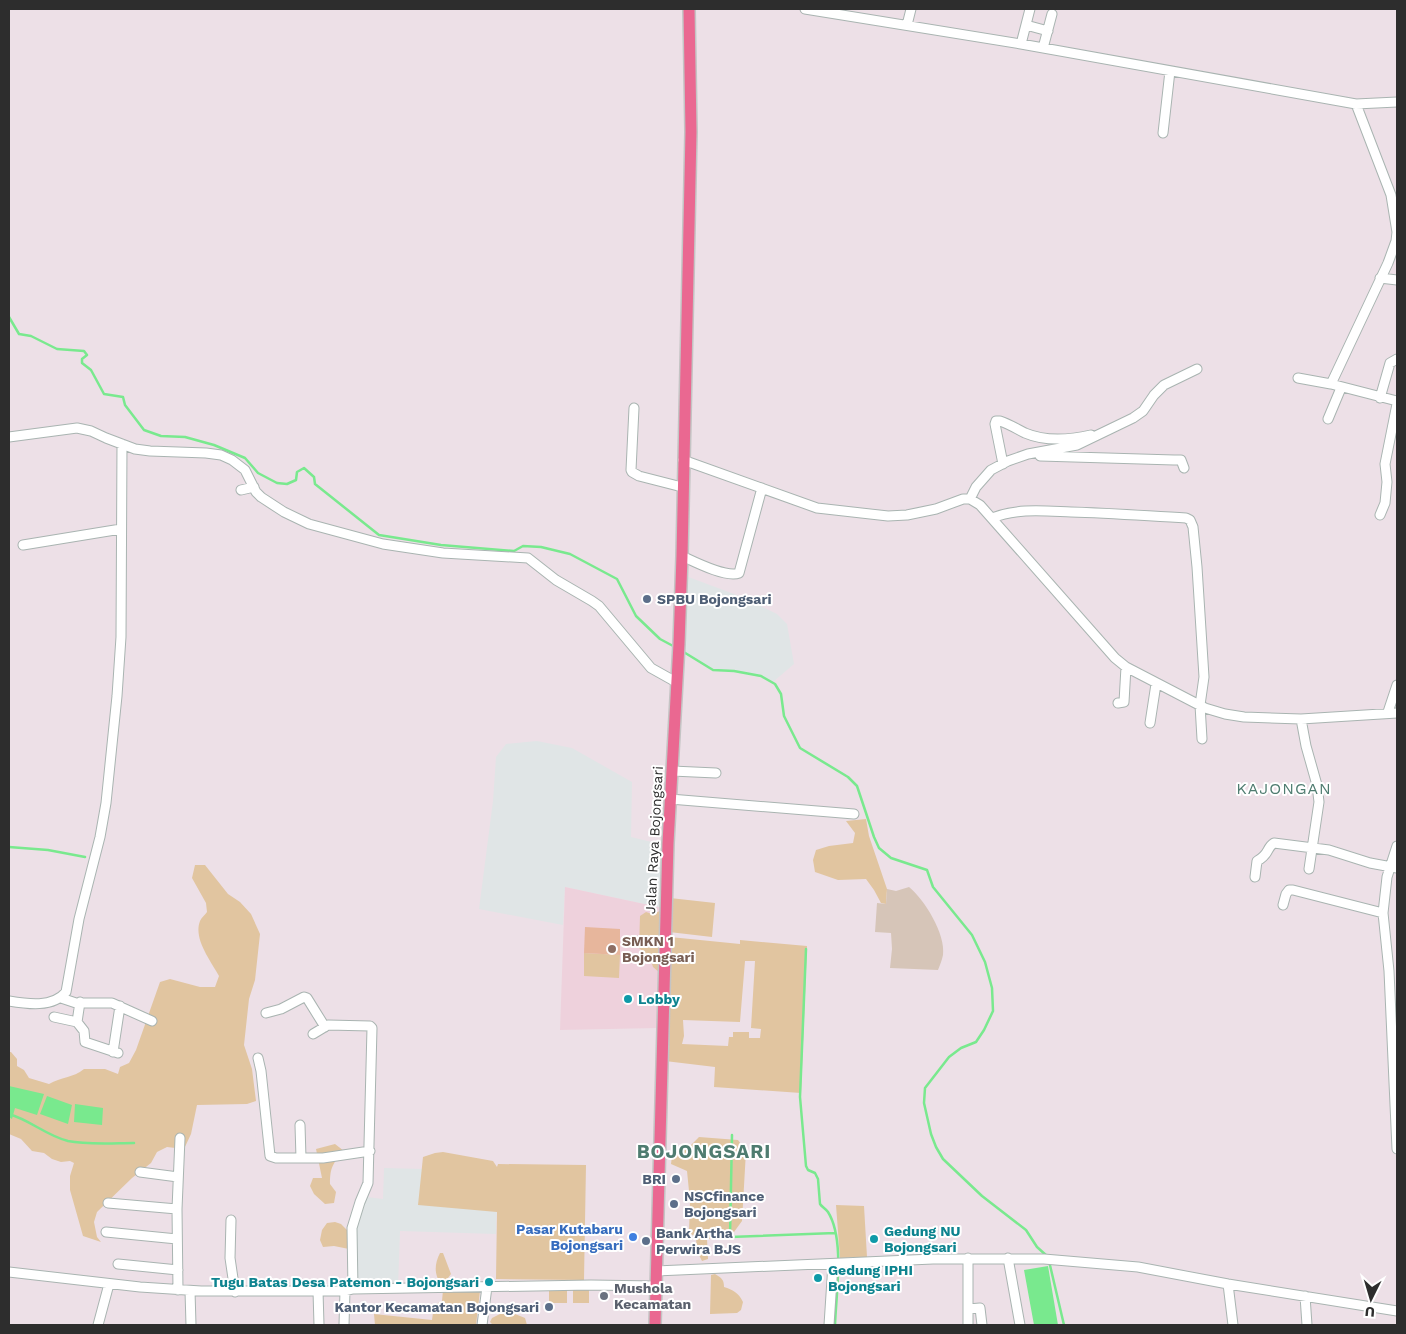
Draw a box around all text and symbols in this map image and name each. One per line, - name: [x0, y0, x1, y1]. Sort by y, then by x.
- place label: SPBU Bojongsari: [657, 591, 772, 607]
- marker: SPBU Bojongsari: [641, 593, 653, 605]
- street label: Jalan Raya Bojongsari: [642, 766, 666, 914]
- district label: KAJONGAN: [1236, 779, 1332, 798]
- place label: SMKN 1 Bojongsari: [622, 933, 695, 965]
- marker: SMKN 1 Bojongsari: [606, 943, 618, 955]
- place label: Lobby: [638, 991, 680, 1007]
- marker: Lobby: [622, 993, 634, 1005]
- district label: BOJONGSARI: [637, 1140, 771, 1163]
- place label: BRI: [642, 1171, 666, 1187]
- marker: BRI: [670, 1173, 682, 1185]
- place label: NSCfinance Bojongsari: [684, 1188, 764, 1220]
- marker: NSCfinance Bojongsari: [668, 1198, 680, 1210]
- place label: Pasar Kutabaru Bojongsari: [516, 1221, 623, 1253]
- place label: Gedung NU Bojongsari: [884, 1223, 961, 1255]
- place label: Bank Artha Perwira BJS: [656, 1225, 741, 1257]
- marker: Pasar Kutabaru Bojongsari: [627, 1231, 639, 1243]
- marker: Gedung NU Bojongsari: [868, 1233, 880, 1245]
- marker: Bank Artha Perwira BJS: [640, 1235, 652, 1247]
- place label: Gedung IPHI Bojongsari: [828, 1262, 913, 1294]
- marker: Gedung IPHI Bojongsari: [812, 1272, 824, 1284]
- place label: Tugu Batas Desa Patemon - Bojongsari: [211, 1274, 479, 1290]
- north arrow: [1346, 1274, 1396, 1324]
- marker: Tugu Batas Desa Patemon - Bojongsari: [483, 1276, 495, 1288]
- place label: Mushola Kecamatan: [614, 1280, 691, 1312]
- marker: Mushola Kecamatan: [598, 1290, 610, 1302]
- place label: Kantor Kecamatan Bojongsari: [334, 1299, 539, 1315]
- marker: Kantor Kecamatan Bojongsari: [543, 1301, 555, 1313]
- text: U: [1364, 1304, 1376, 1320]

